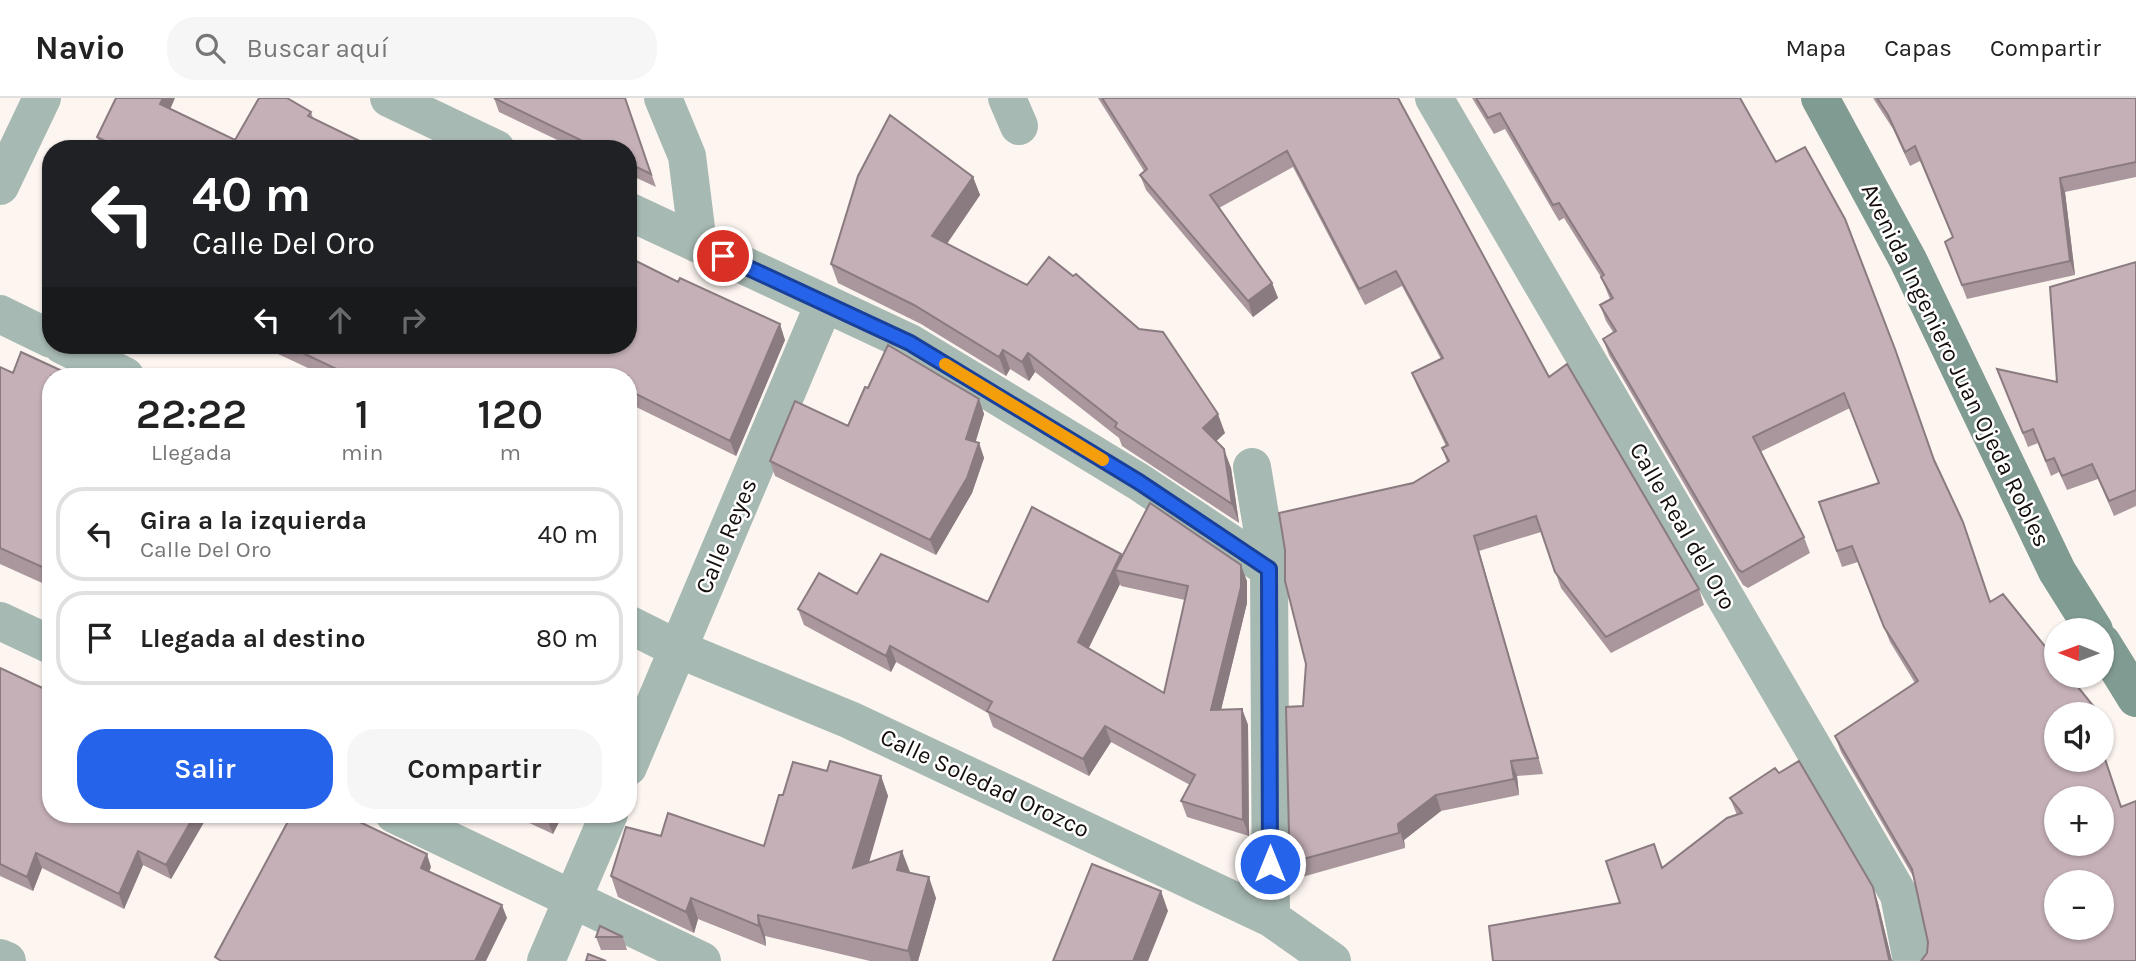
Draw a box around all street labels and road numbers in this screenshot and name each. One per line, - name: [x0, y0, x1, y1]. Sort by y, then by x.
- street label: Avenida Ingeniero Juan Ojeda Robles: [1856, 179, 2056, 551]
- street label: Calle Real del Oro: [1624, 437, 1742, 615]
- street label: Calle Reyes: [689, 474, 763, 598]
- street label: Calle Soledad Orozco: [876, 722, 1094, 844]

